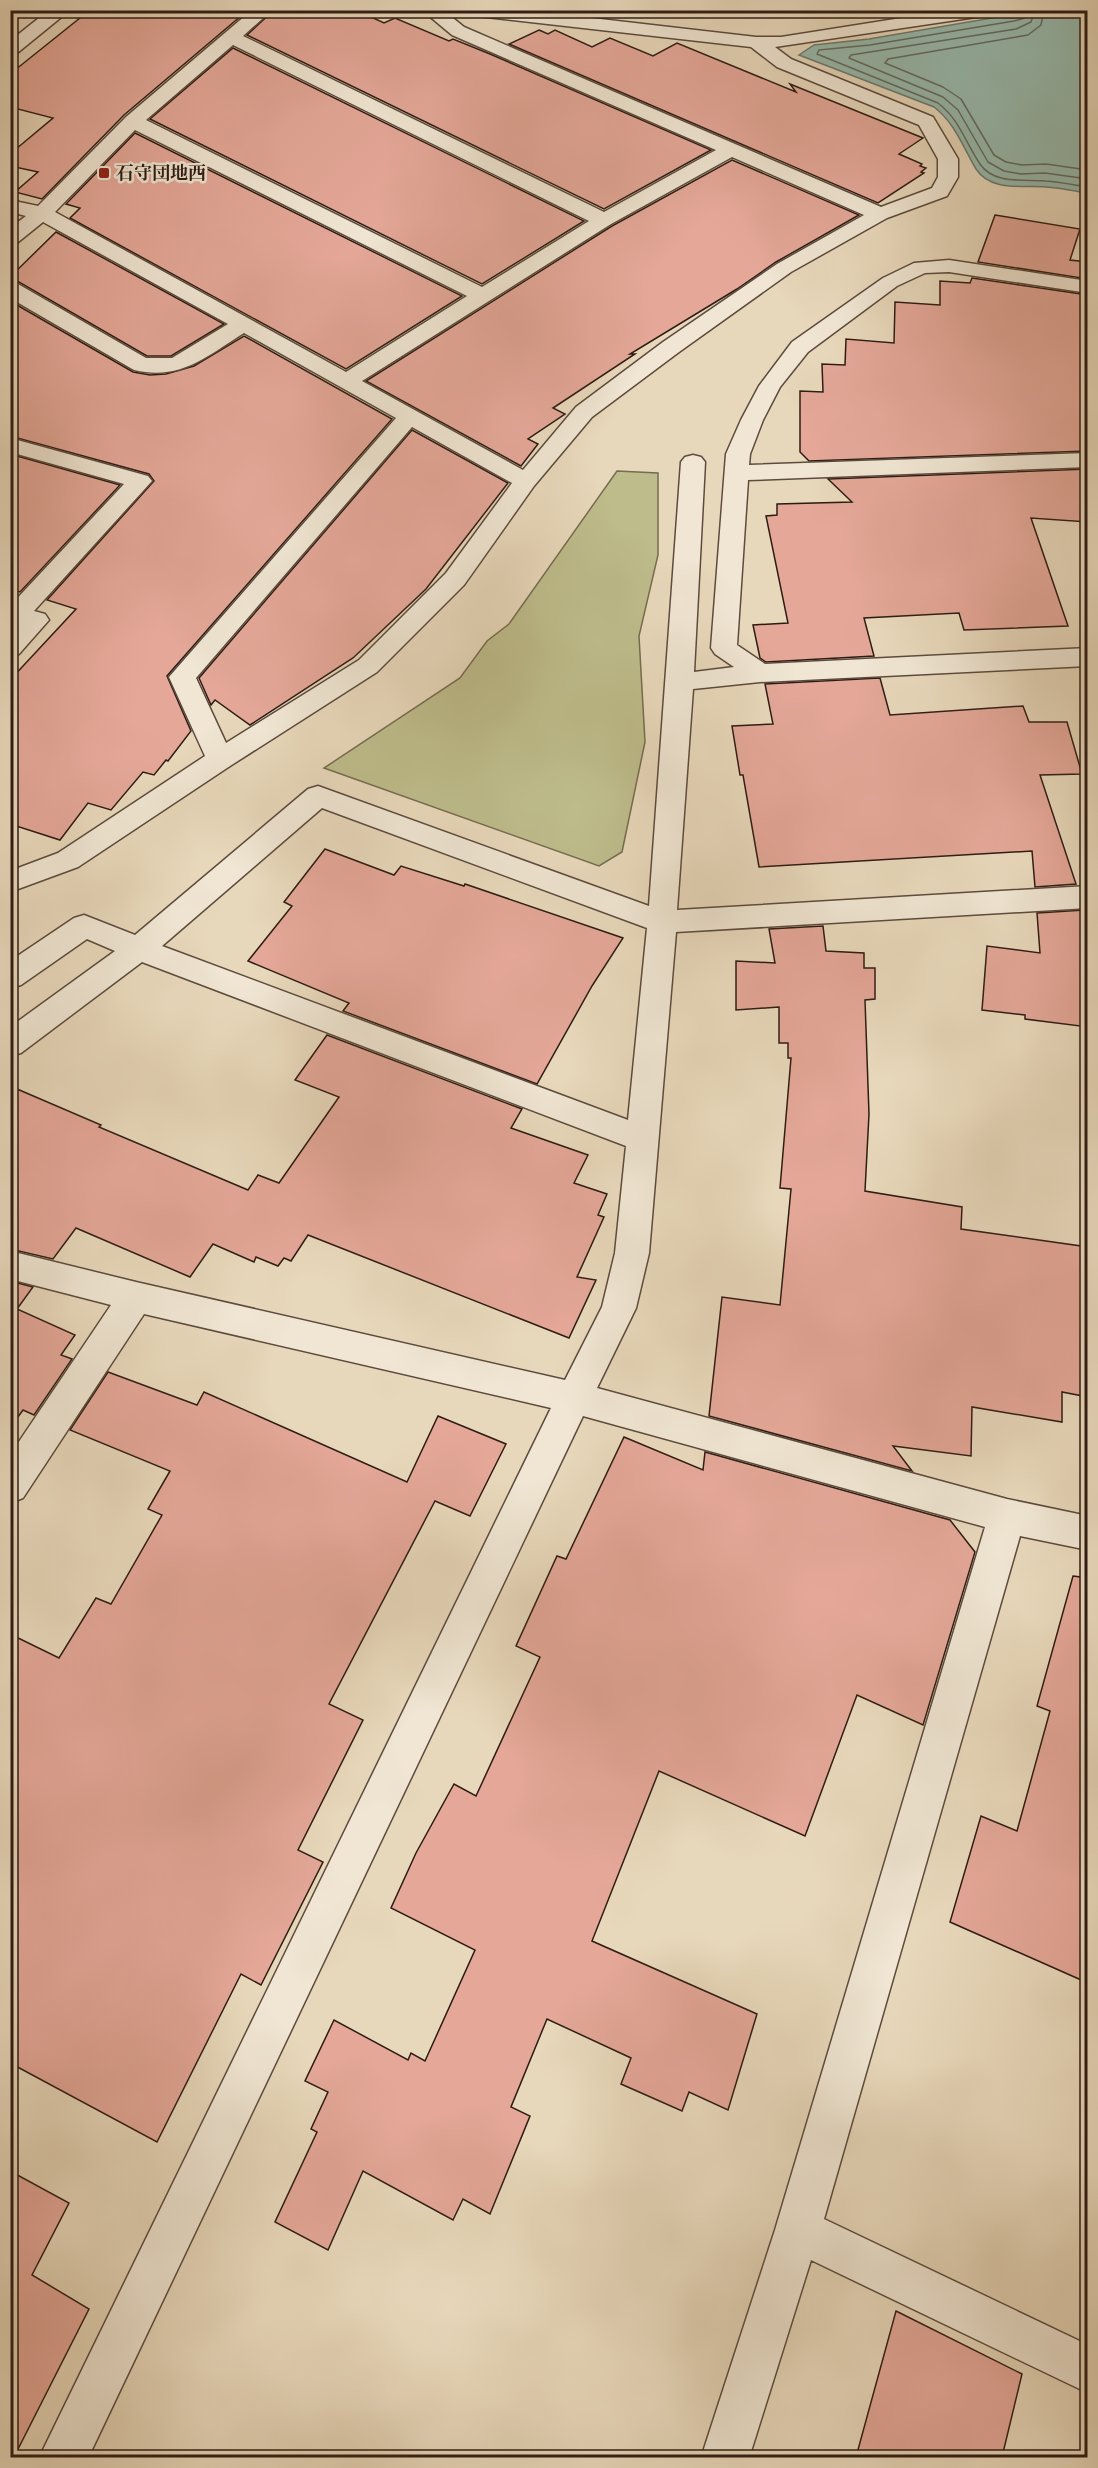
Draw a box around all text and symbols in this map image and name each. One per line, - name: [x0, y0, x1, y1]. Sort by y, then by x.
- place label: 石守団地西: [116, 162, 206, 185]
- marker: 石守団地西: [97, 166, 111, 180]

